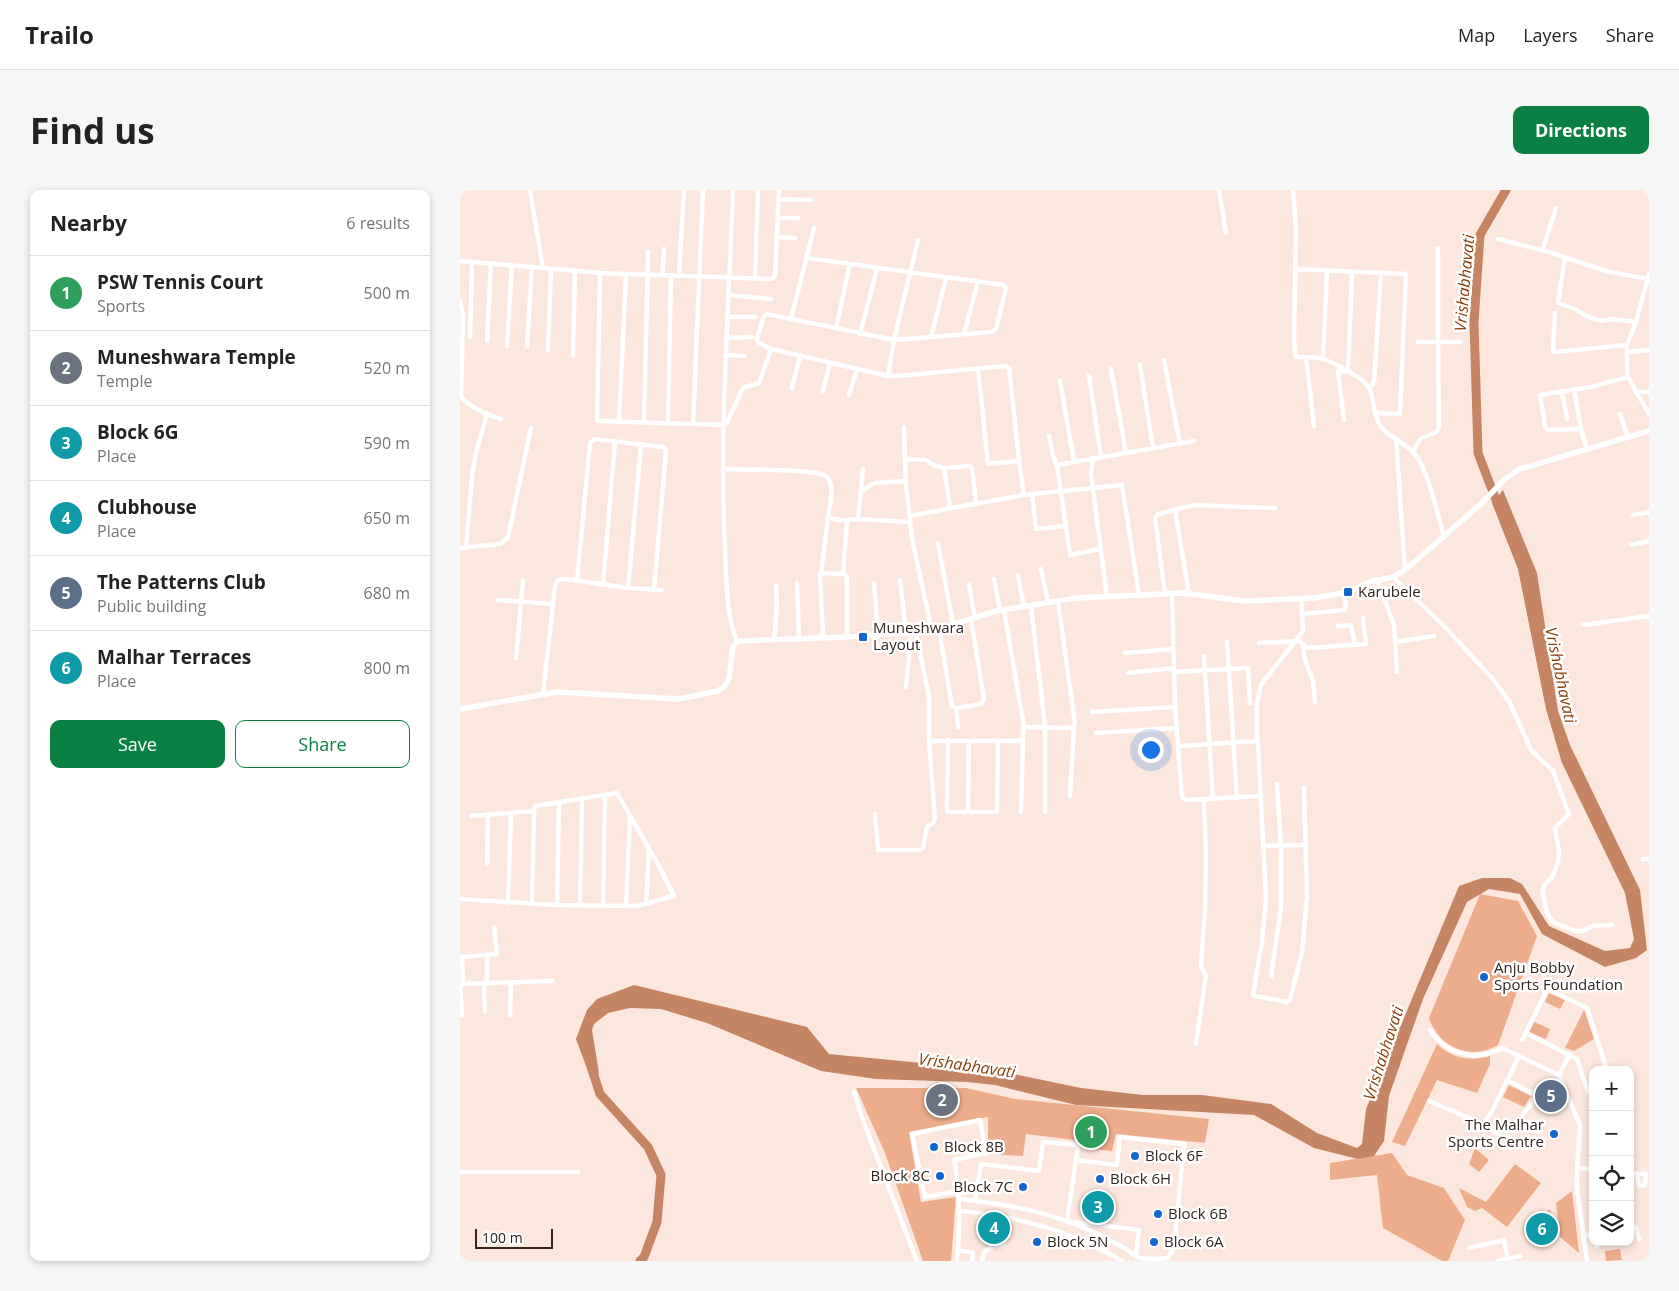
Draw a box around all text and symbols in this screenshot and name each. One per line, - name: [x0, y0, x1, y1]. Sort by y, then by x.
- text: Trailo: [25, 18, 94, 51]
- text: Map: [1458, 23, 1495, 47]
- text: Layers: [1523, 23, 1578, 47]
- text: Share: [1606, 23, 1654, 47]
- button: Directions: [1513, 106, 1649, 154]
- text: Find us: [30, 107, 155, 154]
- text: Nearby: [50, 209, 127, 237]
- text: 6 results: [346, 212, 410, 234]
- water label: Vrishabhavati: [1449, 232, 1479, 333]
- text: PSW Tennis Court: [97, 269, 263, 295]
- text: 1: [61, 282, 71, 304]
- text: 500 m: [364, 282, 410, 304]
- text: Sports: [97, 295, 145, 317]
- text: Muneshwara Temple: [97, 344, 296, 370]
- text: 2: [61, 357, 71, 379]
- text: 520 m: [364, 357, 410, 379]
- text: Temple: [97, 370, 152, 392]
- text: Block 6G: [97, 419, 178, 445]
- text: 3: [61, 432, 71, 454]
- text: 590 m: [364, 432, 410, 454]
- text: Place: [97, 445, 136, 467]
- text: Clubhouse: [97, 494, 197, 520]
- text: 4: [61, 507, 71, 529]
- text: 650 m: [364, 507, 410, 529]
- text: Place: [97, 520, 136, 542]
- text: The Patterns Club: [97, 569, 266, 595]
- place label: Karubele: [1358, 581, 1421, 601]
- text: 5: [61, 582, 71, 604]
- text: 680 m: [364, 582, 410, 604]
- marker: Karubele: [1342, 586, 1354, 598]
- text: Public building: [97, 595, 206, 617]
- place label: Muneshwara Layout: [873, 617, 964, 654]
- water label: Vrishabhavati: [1540, 625, 1582, 726]
- marker: Muneshwara Layout: [857, 631, 869, 643]
- text: Malhar Terraces: [97, 644, 251, 670]
- text: 6: [61, 657, 71, 679]
- text: 800 m: [364, 657, 410, 679]
- text: Place: [97, 670, 136, 692]
- button: Save: [50, 720, 225, 768]
- button: Share: [235, 720, 410, 768]
- your location: [1138, 737, 1164, 763]
- place label: Anju Bobby Sports Foundation: [1494, 957, 1623, 994]
- marker: Anju Bobby Sports Foundation: [1478, 971, 1490, 983]
- water label: Vrishabhavati: [1357, 1002, 1409, 1103]
- water label: Vrishabhavati: [917, 1047, 1018, 1083]
- map controls: [1589, 1066, 1634, 1246]
- button: +: [1589, 1066, 1634, 1111]
- pin: 5: [1535, 1077, 1567, 1115]
- pin: 2: [926, 1081, 958, 1119]
- button: −: [1589, 1111, 1634, 1156]
- pin: 1: [1075, 1113, 1107, 1151]
- place label: The Malhar Sports Centre: [1448, 1114, 1544, 1151]
- marker: The Malhar Sports Centre: [1548, 1128, 1560, 1140]
- place label: Block 8B: [944, 1136, 1004, 1156]
- marker: Block 8B: [928, 1141, 940, 1153]
- place label: Block 6F: [1145, 1145, 1203, 1165]
- marker: Block 6F: [1129, 1150, 1141, 1162]
- button: locate: [1589, 1156, 1634, 1201]
- place label: Block 8C: [871, 1165, 930, 1185]
- place label: Block 6H: [1110, 1168, 1171, 1188]
- marker: Block 8C: [934, 1170, 946, 1182]
- marker: Block 6H: [1094, 1173, 1106, 1185]
- place label: Block 7C: [954, 1176, 1013, 1196]
- marker: Block 7C: [1017, 1181, 1029, 1193]
- pin: 3: [1082, 1188, 1114, 1226]
- button: layers: [1589, 1201, 1634, 1246]
- place label: Block 6B: [1168, 1203, 1228, 1223]
- marker: Block 6B: [1152, 1208, 1164, 1220]
- pin: 4: [978, 1209, 1010, 1247]
- pin: 6: [1526, 1210, 1558, 1248]
- scale bar: [475, 1226, 552, 1249]
- text: 100 m: [482, 1228, 523, 1247]
- place label: Block 5N: [1047, 1231, 1108, 1251]
- place label: Block 6A: [1164, 1231, 1224, 1251]
- marker: Block 5N: [1031, 1236, 1043, 1248]
- marker: Block 6A: [1148, 1236, 1160, 1248]

